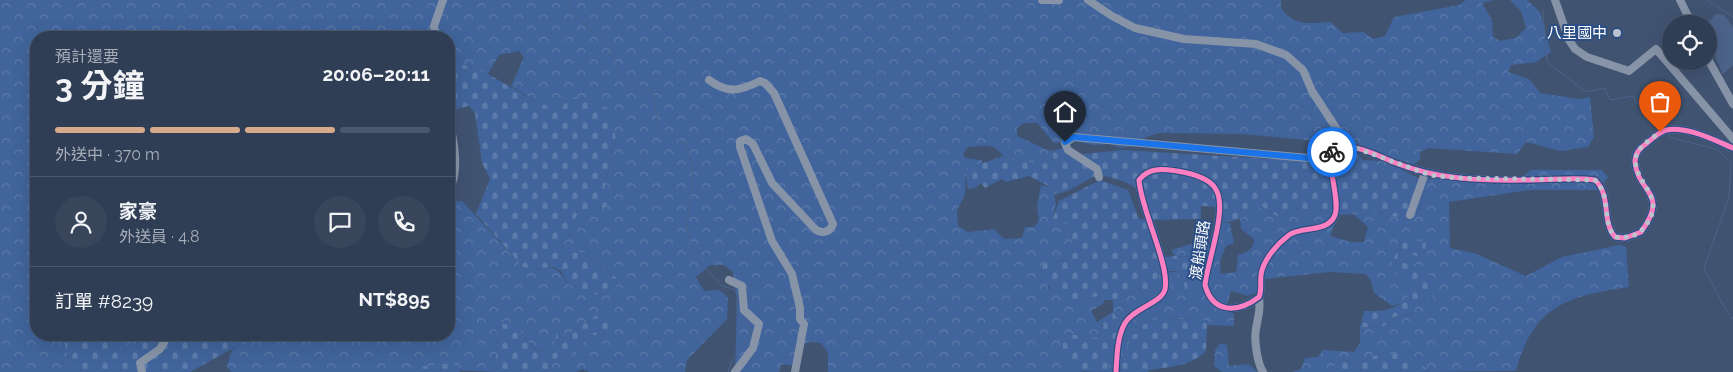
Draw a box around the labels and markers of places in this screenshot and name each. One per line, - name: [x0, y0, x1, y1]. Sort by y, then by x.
- place label: 八里國中: [1547, 24, 1607, 42]
- marker: 八里國中: [1611, 27, 1623, 39]
- pin: [1639, 81, 1681, 132]
- pin: [1044, 91, 1086, 142]

